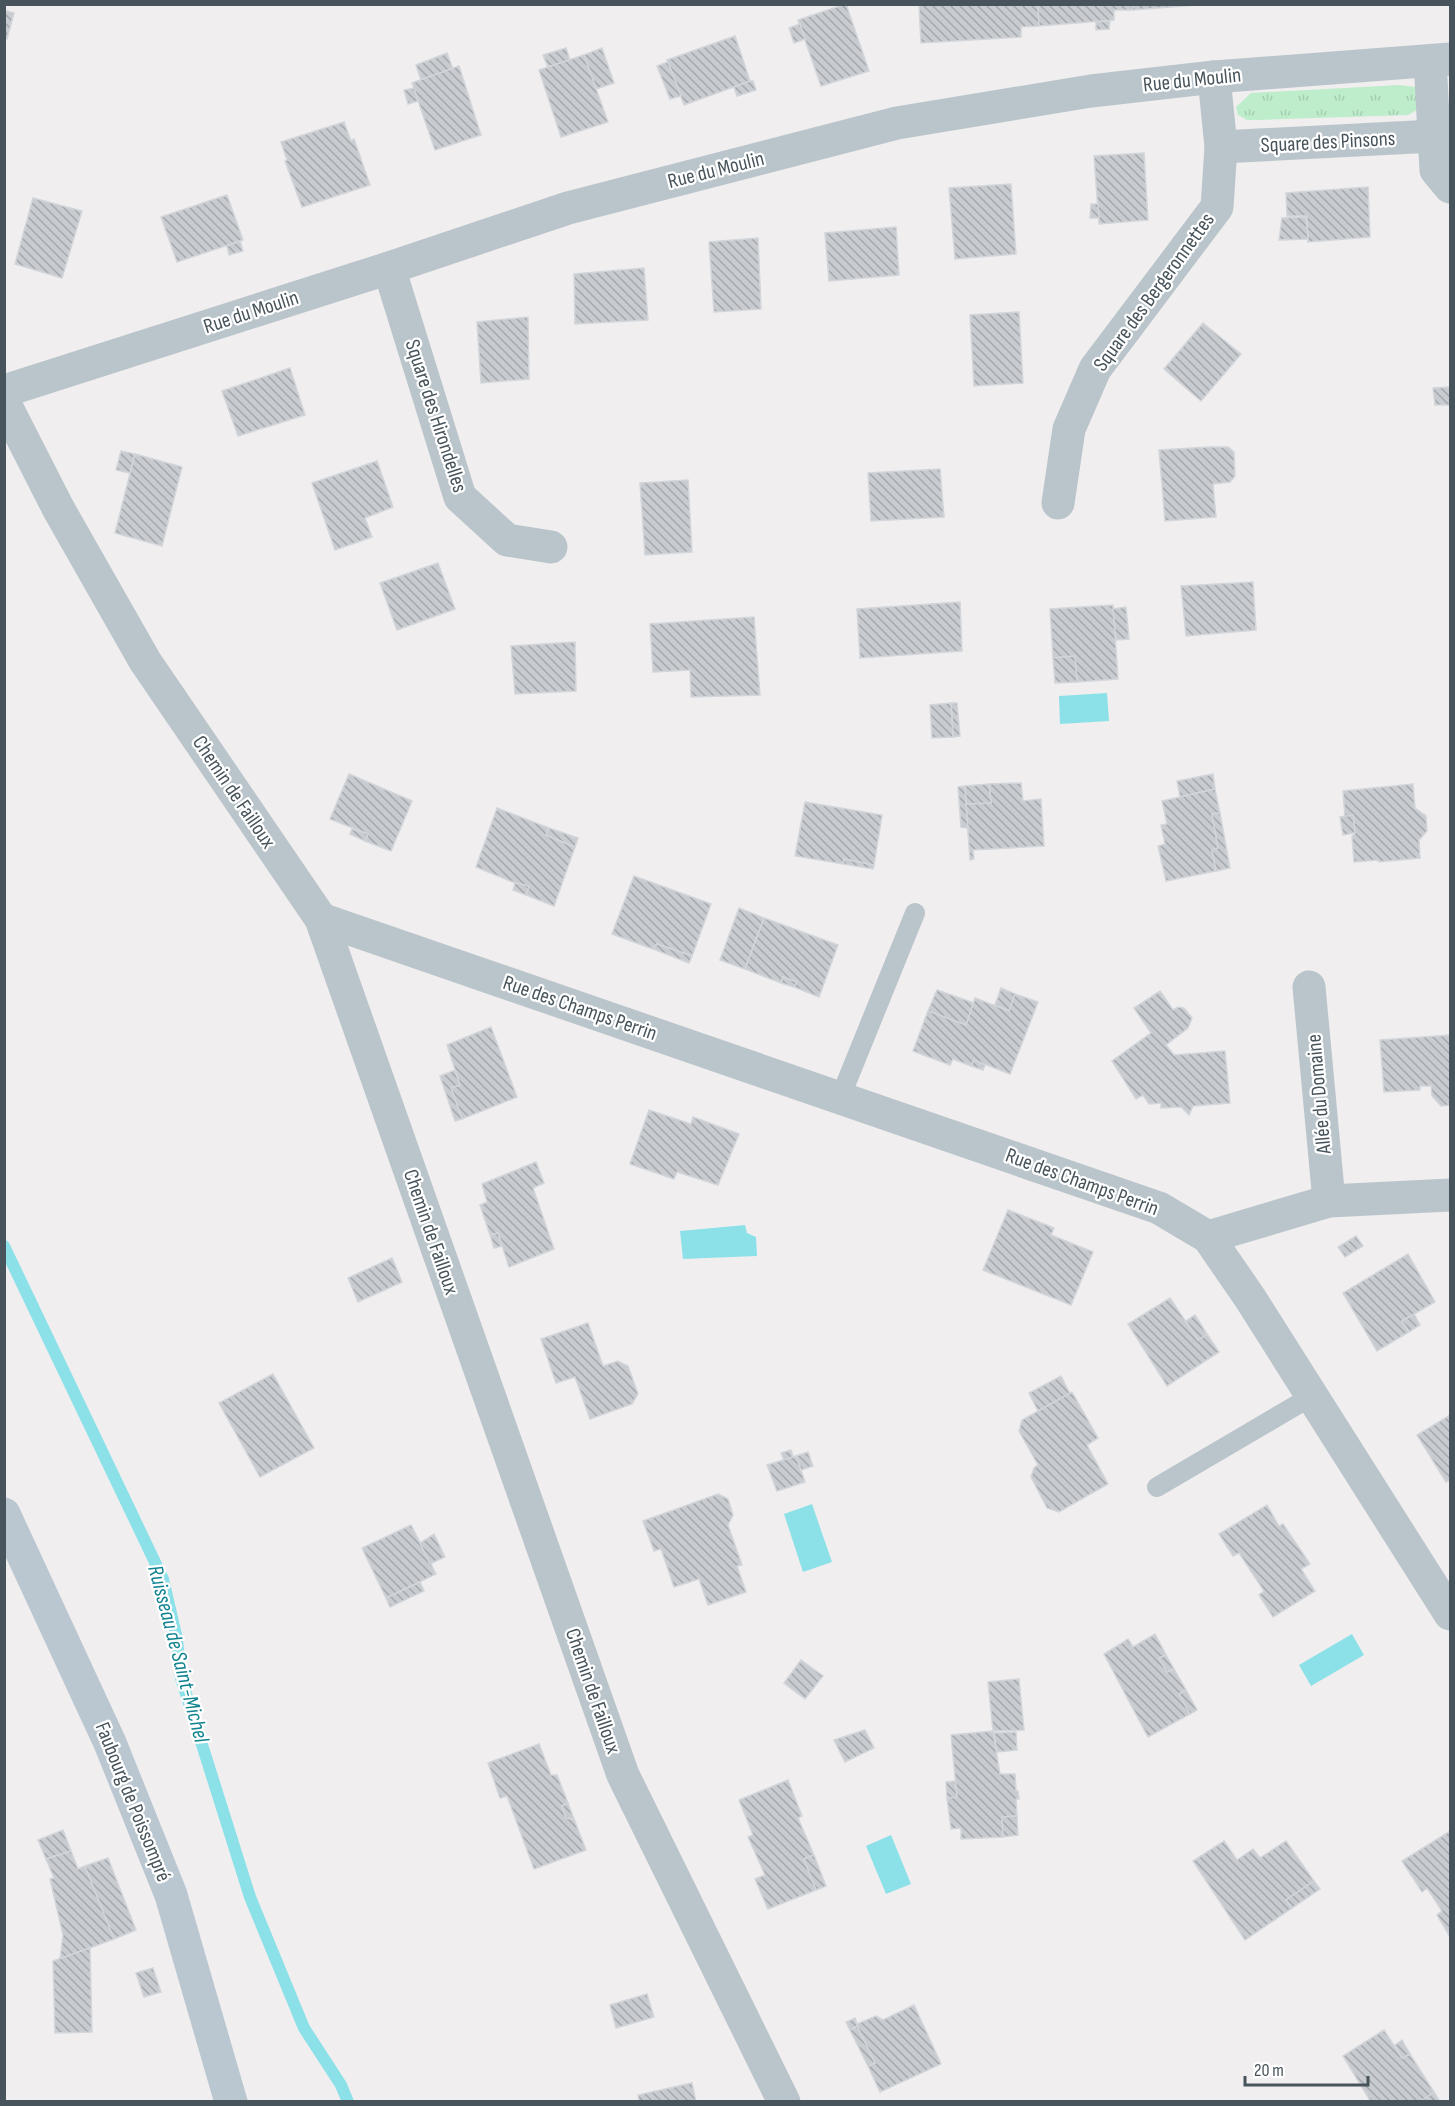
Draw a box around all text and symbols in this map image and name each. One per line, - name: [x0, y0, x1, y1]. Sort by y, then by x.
- street label: Rue du Moulin: [1142, 62, 1242, 98]
- street label: Square des Pinsons: [1260, 126, 1396, 158]
- street label: Rue du Moulin: [665, 146, 767, 194]
- street label: Square des Bergeronnettes: [1088, 208, 1220, 376]
- street label: Rue du Moulin: [200, 285, 302, 339]
- street label: Square des Hirondelles: [400, 336, 472, 496]
- street label: Chemin de Failloux: [187, 731, 281, 853]
- street label: Rue des Champs Perrin: [500, 970, 660, 1046]
- street label: Allée du Domaine: [1301, 1033, 1337, 1156]
- street label: Rue des Champs Perrin: [1002, 1143, 1162, 1221]
- street label: Chemin de Failloux: [398, 1166, 464, 1298]
- water label: Ruisseau de Saint-Michel: [141, 1562, 215, 1747]
- street label: Chemin de Failloux: [560, 1625, 626, 1757]
- street label: Faubourg de Poissompré: [90, 1719, 176, 1885]
- scale bar: [1245, 2049, 1368, 2087]
- text: 20 m: [1254, 2060, 1284, 2081]

